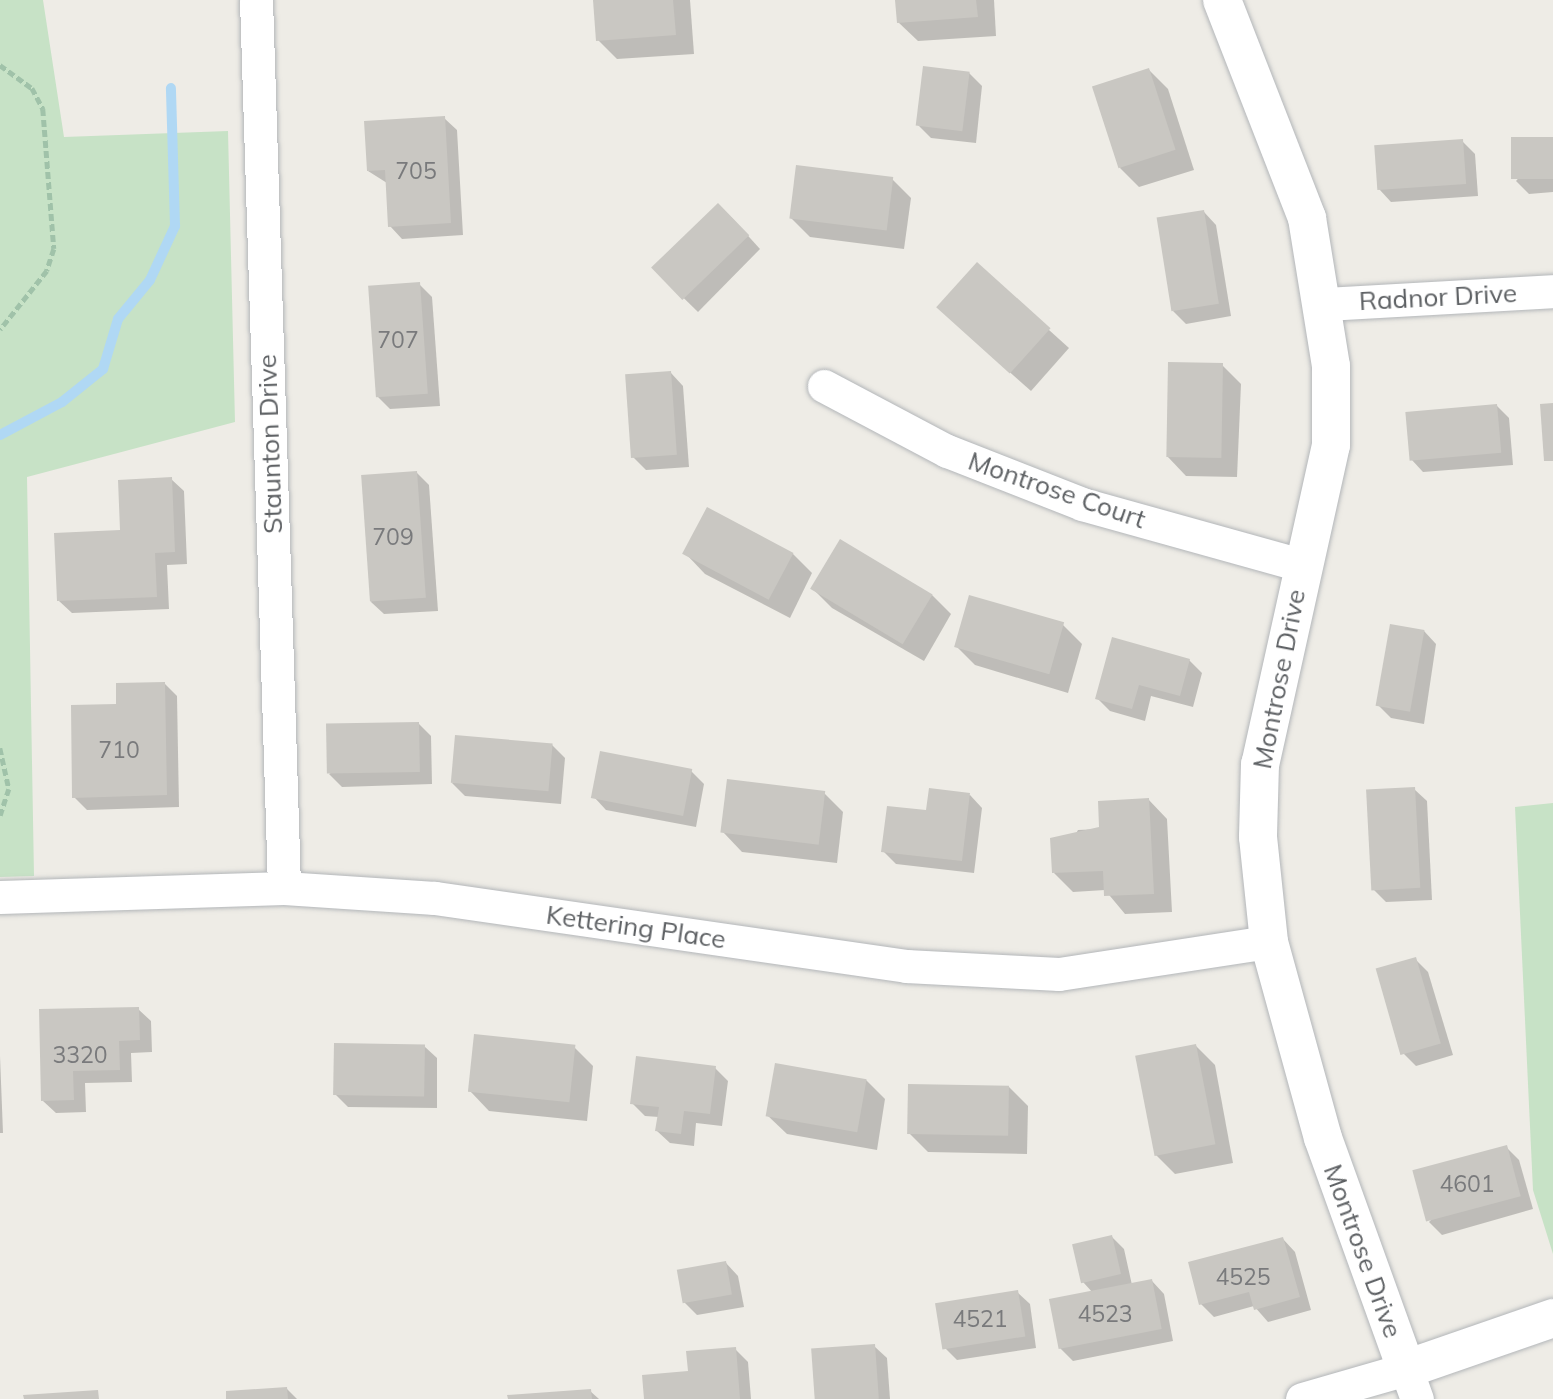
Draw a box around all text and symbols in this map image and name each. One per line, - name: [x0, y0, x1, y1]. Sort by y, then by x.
- house number: 705: [395, 157, 437, 185]
- street label: Radnor Drive: [1358, 277, 1518, 317]
- house number: 707: [377, 326, 419, 354]
- street label: Staunton Drive: [251, 354, 289, 534]
- street label: Montrose Court: [964, 445, 1150, 535]
- house number: 709: [372, 523, 414, 551]
- street label: Montrose Drive: [1246, 587, 1312, 771]
- house number: 710: [98, 736, 140, 764]
- street label: Kettering Place: [544, 899, 728, 955]
- house number: 3320: [52, 1041, 108, 1069]
- street label: Montrose Drive: [1317, 1160, 1409, 1342]
- house number: 4601: [1439, 1170, 1495, 1198]
- house number: 4525: [1215, 1263, 1271, 1291]
- house number: 4523: [1077, 1300, 1133, 1328]
- house number: 4521: [952, 1305, 1008, 1333]

